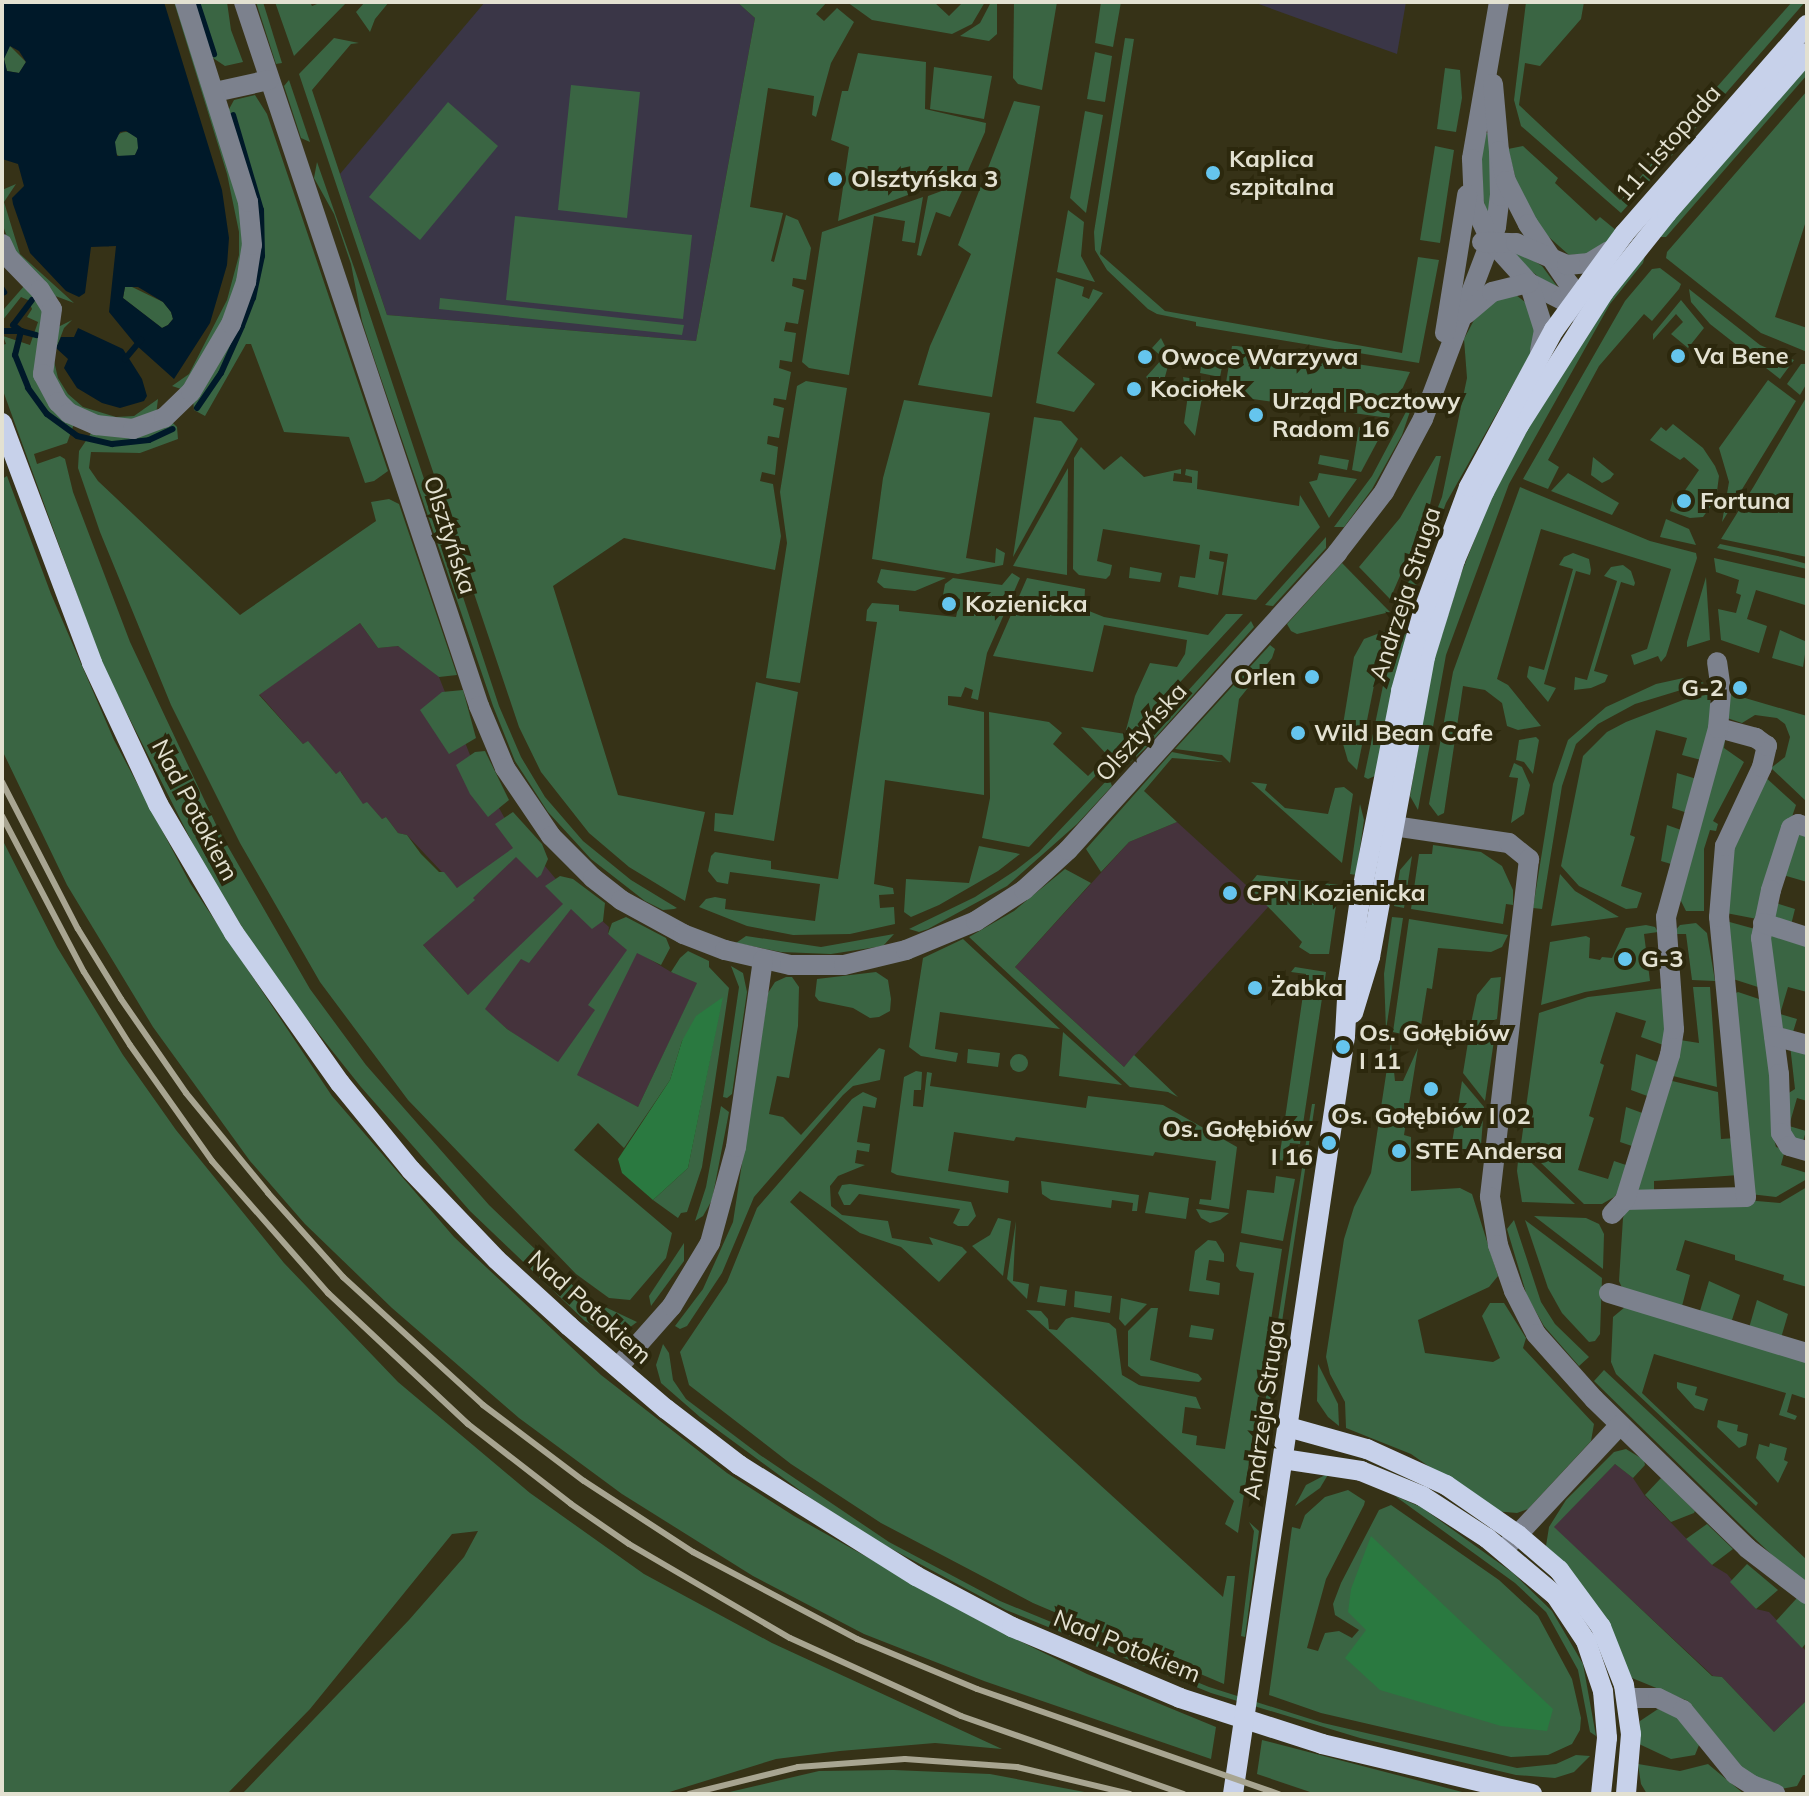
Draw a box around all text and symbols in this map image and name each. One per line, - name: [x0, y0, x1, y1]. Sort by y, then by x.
- street label: 11 Listopada: [1609, 79, 1727, 207]
- place label: Kaplica szpitalna: [1229, 145, 1334, 201]
- marker: Kaplica szpitalna: [1204, 164, 1222, 182]
- place label: Olsztyńska 3: [851, 165, 998, 193]
- marker: Olsztyńska 3: [826, 170, 844, 188]
- place label: Va Bene: [1694, 342, 1789, 370]
- place label: Owoce Warzywa: [1161, 343, 1358, 371]
- marker: Va Bene: [1669, 347, 1687, 365]
- marker: Owoce Warzywa: [1136, 348, 1154, 366]
- place label: Kociołek: [1150, 375, 1245, 403]
- marker: Kociołek: [1125, 380, 1143, 398]
- place label: Urząd Pocztowy Radom 16: [1272, 387, 1460, 443]
- marker: Urząd Pocztowy Radom 16: [1247, 406, 1265, 424]
- street label: Olsztyńska: [417, 472, 483, 598]
- place label: Fortuna: [1700, 487, 1790, 515]
- marker: Fortuna: [1675, 492, 1693, 510]
- street label: Andrzeja Struga: [1363, 503, 1447, 685]
- place label: Kozienicka: [965, 590, 1088, 618]
- marker: Kozienicka: [940, 595, 958, 613]
- place label: Orlen: [1234, 663, 1296, 691]
- marker: Orlen: [1303, 668, 1321, 686]
- place label: G-2: [1681, 674, 1724, 702]
- street label: Olsztyńska: [1089, 677, 1193, 787]
- marker: G-2: [1731, 679, 1749, 697]
- place label: Wild Bean Cafe: [1314, 719, 1493, 747]
- marker: Wild Bean Cafe: [1289, 724, 1307, 742]
- street label: Nad Potokiem: [146, 734, 244, 886]
- place label: CPN Kozienicka: [1246, 879, 1426, 907]
- marker: CPN Kozienicka: [1221, 884, 1239, 902]
- place label: G-3: [1641, 945, 1684, 973]
- marker: G-3: [1616, 950, 1634, 968]
- place label: Żabka: [1271, 974, 1343, 1002]
- marker: Żabka: [1246, 979, 1264, 997]
- place label: Os. Gołębiów I 11: [1359, 1019, 1510, 1075]
- marker: Os. Gołębiów I 11: [1334, 1038, 1352, 1056]
- marker: Os. Gołębiów I 02: [1422, 1080, 1440, 1098]
- place label: Os. Gołębiów I 02: [1331, 1102, 1531, 1130]
- place label: Os. Gołębiów I 16: [1162, 1115, 1313, 1171]
- marker: Os. Gołębiów I 16: [1320, 1134, 1338, 1152]
- place label: STE Andersa: [1415, 1137, 1563, 1165]
- marker: STE Andersa: [1390, 1142, 1408, 1160]
- street label: Nad Potokiem: [522, 1244, 658, 1370]
- street label: Andrzeja Struga: [1237, 1318, 1291, 1502]
- street label: Nad Potokiem: [1049, 1603, 1205, 1689]

